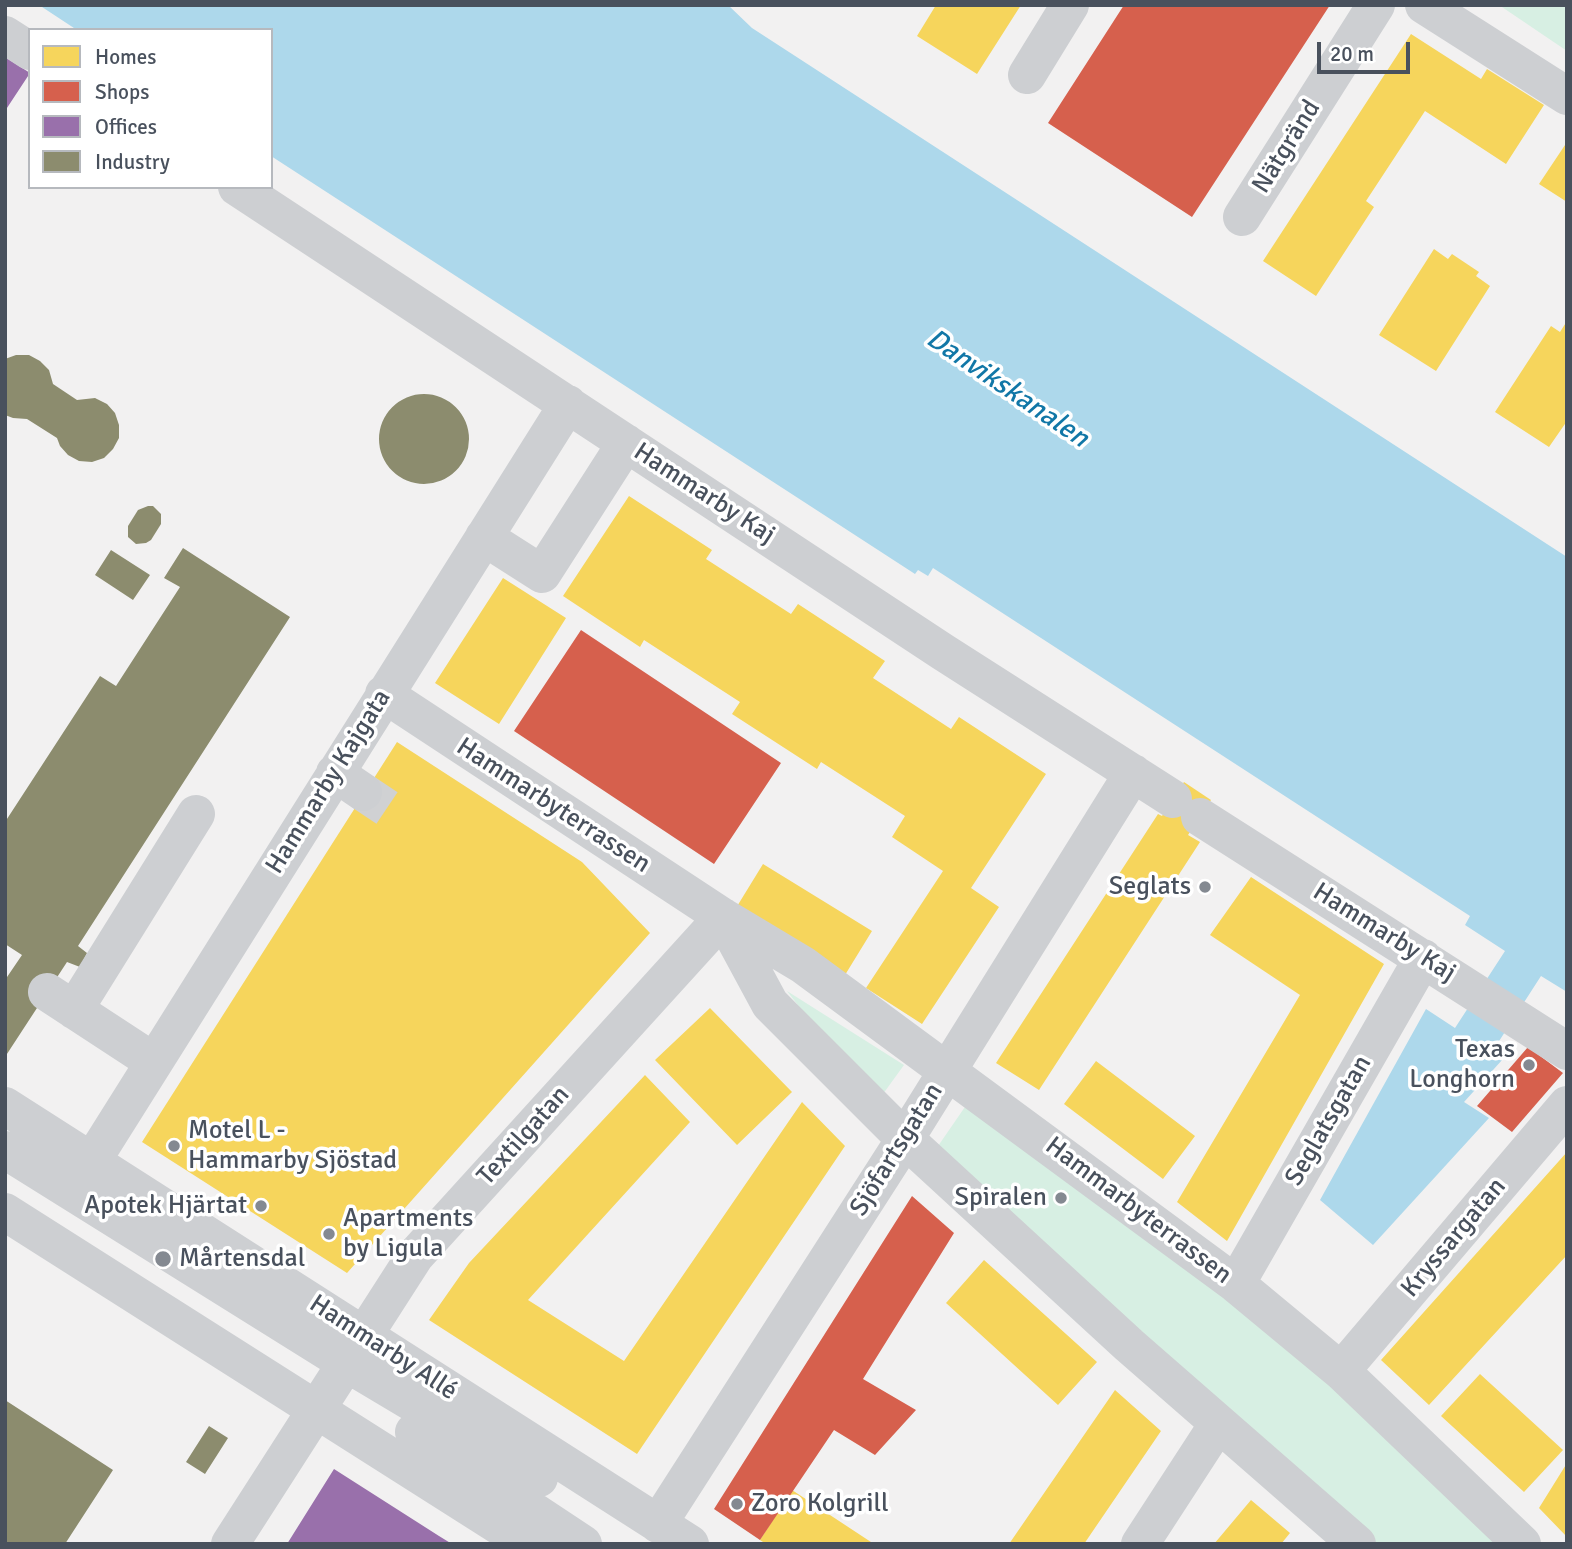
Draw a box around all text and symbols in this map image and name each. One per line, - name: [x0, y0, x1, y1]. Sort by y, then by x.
- legend: [28, 28, 273, 189]
- scale bar: [1320, 28, 1413, 72]
- text: 20 m: [1330, 41, 1374, 67]
- text: Homes: [95, 44, 157, 70]
- text: Shops: [95, 79, 149, 105]
- street label: Nätgränd: [1246, 95, 1328, 199]
- text: Offices: [95, 114, 157, 140]
- text: Industry: [95, 149, 170, 175]
- water label: Danvikskanalen: [920, 322, 1094, 456]
- street label: Hammarby Kaj: [627, 437, 781, 551]
- street label: Hammarby Kajgata: [260, 684, 398, 880]
- street label: Hammarbyterrassen: [450, 732, 656, 880]
- place label: Seglats: [1109, 871, 1191, 903]
- street label: Hammarby Kaj: [1307, 877, 1461, 989]
- marker: Seglats: [1197, 879, 1213, 895]
- place label: Texas Longhorn: [1409, 1034, 1515, 1096]
- street label: Seglatsgatan: [1279, 1050, 1379, 1192]
- marker: Texas Longhorn: [1521, 1057, 1537, 1073]
- street label: Sjöfartsgatan: [844, 1078, 950, 1222]
- street label: Textilgatan: [471, 1080, 577, 1192]
- place label: Motel L - Hammarby Sjöstad: [188, 1115, 397, 1176]
- street label: Hammarbyterrassen: [1039, 1131, 1237, 1291]
- marker: Motel L - Hammarby Sjöstad: [166, 1138, 182, 1154]
- street label: Kryssargatan: [1395, 1172, 1513, 1304]
- place label: Spiralen: [955, 1182, 1047, 1214]
- place label: Apotek Hjärtat: [84, 1190, 247, 1222]
- marker: Spiralen: [1053, 1190, 1069, 1206]
- marker: Apotek Hjärtat: [253, 1198, 269, 1214]
- place label: Apartments by Ligula: [343, 1203, 473, 1264]
- marker: Apartments by Ligula: [321, 1226, 337, 1242]
- place label: Mårtensdal: [179, 1243, 305, 1275]
- marker: Mårtensdal: [153, 1249, 173, 1269]
- street label: Hammarby Allé: [303, 1289, 463, 1407]
- place label: Zoro Kolgrill: [751, 1488, 889, 1520]
- marker: Zoro Kolgrill: [729, 1496, 745, 1512]

